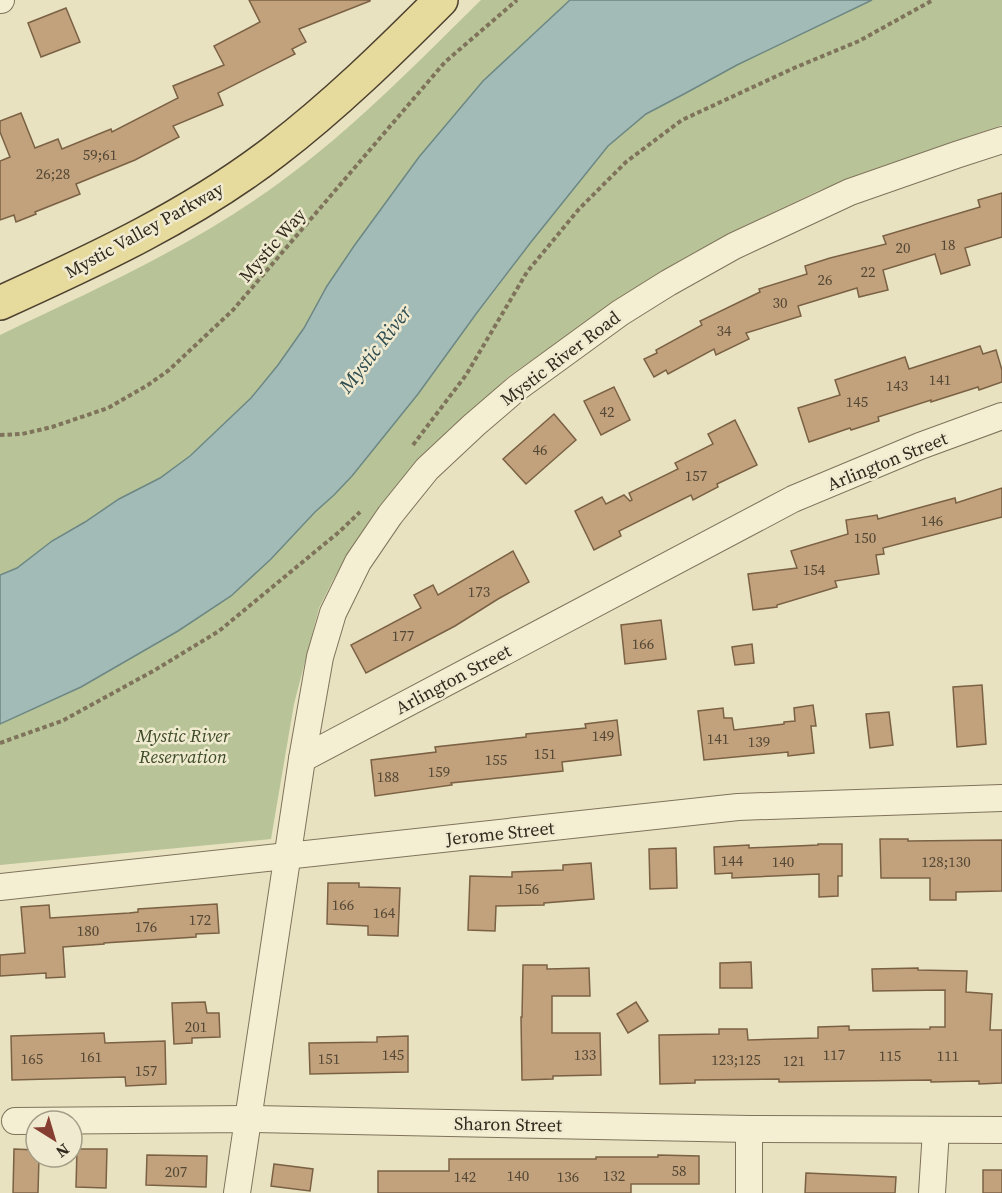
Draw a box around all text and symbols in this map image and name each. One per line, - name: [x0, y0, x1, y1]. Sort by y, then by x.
- house number: 59;61: [83, 144, 117, 165]
- house number: 26;28: [36, 163, 70, 184]
- street label: Mystic Valley Parkway: [60, 176, 228, 284]
- street label: Mystic Way: [233, 202, 312, 287]
- house number: 18: [940, 234, 956, 255]
- house number: 20: [895, 237, 911, 258]
- house number: 22: [860, 261, 876, 282]
- house number: 26: [817, 269, 833, 290]
- house number: 30: [772, 292, 788, 313]
- water label: Mystic River: [331, 299, 419, 399]
- street label: Mystic River Road: [495, 305, 625, 411]
- house number: 34: [716, 320, 732, 341]
- house number: 141: [929, 369, 951, 390]
- house number: 143: [886, 375, 908, 396]
- house number: 145: [846, 391, 868, 412]
- house number: 42: [599, 401, 615, 422]
- street label: Arlington Street: [823, 425, 951, 497]
- house number: 46: [532, 439, 548, 460]
- house number: 157: [685, 465, 707, 486]
- house number: 146: [921, 510, 943, 531]
- house number: 150: [854, 527, 876, 548]
- house number: 154: [803, 559, 826, 580]
- house number: 173: [468, 581, 490, 602]
- house number: 177: [392, 625, 414, 646]
- house number: 166: [632, 633, 654, 654]
- street label: Arlington Street: [391, 638, 515, 720]
- park label: Mystic River Reservation: [135, 723, 231, 769]
- house number: 149: [592, 725, 614, 746]
- house number: 141: [707, 728, 729, 749]
- house number: 139: [748, 731, 770, 752]
- house number: 151: [534, 743, 556, 764]
- house number: 155: [485, 749, 507, 770]
- house number: 159: [428, 761, 450, 782]
- house number: 188: [377, 766, 399, 787]
- street label: Jerome Street: [443, 815, 556, 851]
- house number: 144: [721, 850, 744, 871]
- house number: 140: [772, 851, 794, 872]
- house number: 128;130: [921, 851, 971, 872]
- house number: 156: [517, 878, 539, 899]
- house number: 166: [332, 894, 354, 915]
- house number: 164: [373, 902, 396, 923]
- house number: 172: [189, 909, 211, 930]
- house number: 176: [135, 916, 157, 937]
- house number: 180: [77, 920, 99, 941]
- house number: 201: [185, 1016, 207, 1037]
- house number: 145: [382, 1044, 404, 1065]
- house number: 133: [574, 1044, 596, 1065]
- house number: 117: [823, 1044, 845, 1065]
- house number: 115: [879, 1045, 901, 1066]
- house number: 111: [937, 1045, 959, 1066]
- house number: 161: [80, 1046, 102, 1067]
- house number: 165: [21, 1048, 43, 1069]
- house number: 151: [318, 1048, 340, 1069]
- house number: 123;125: [711, 1049, 761, 1070]
- house number: 121: [783, 1050, 805, 1071]
- house number: 157: [135, 1060, 157, 1081]
- north arrow: [24, 1109, 84, 1169]
- street label: Sharon Street: [454, 1111, 562, 1137]
- text: N: [51, 1139, 74, 1163]
- house number: 58: [671, 1160, 687, 1181]
- house number: 207: [165, 1161, 187, 1182]
- house number: 140: [507, 1165, 529, 1186]
- house number: 132: [603, 1165, 625, 1186]
- house number: 142: [454, 1166, 476, 1187]
- house number: 136: [557, 1166, 579, 1187]

